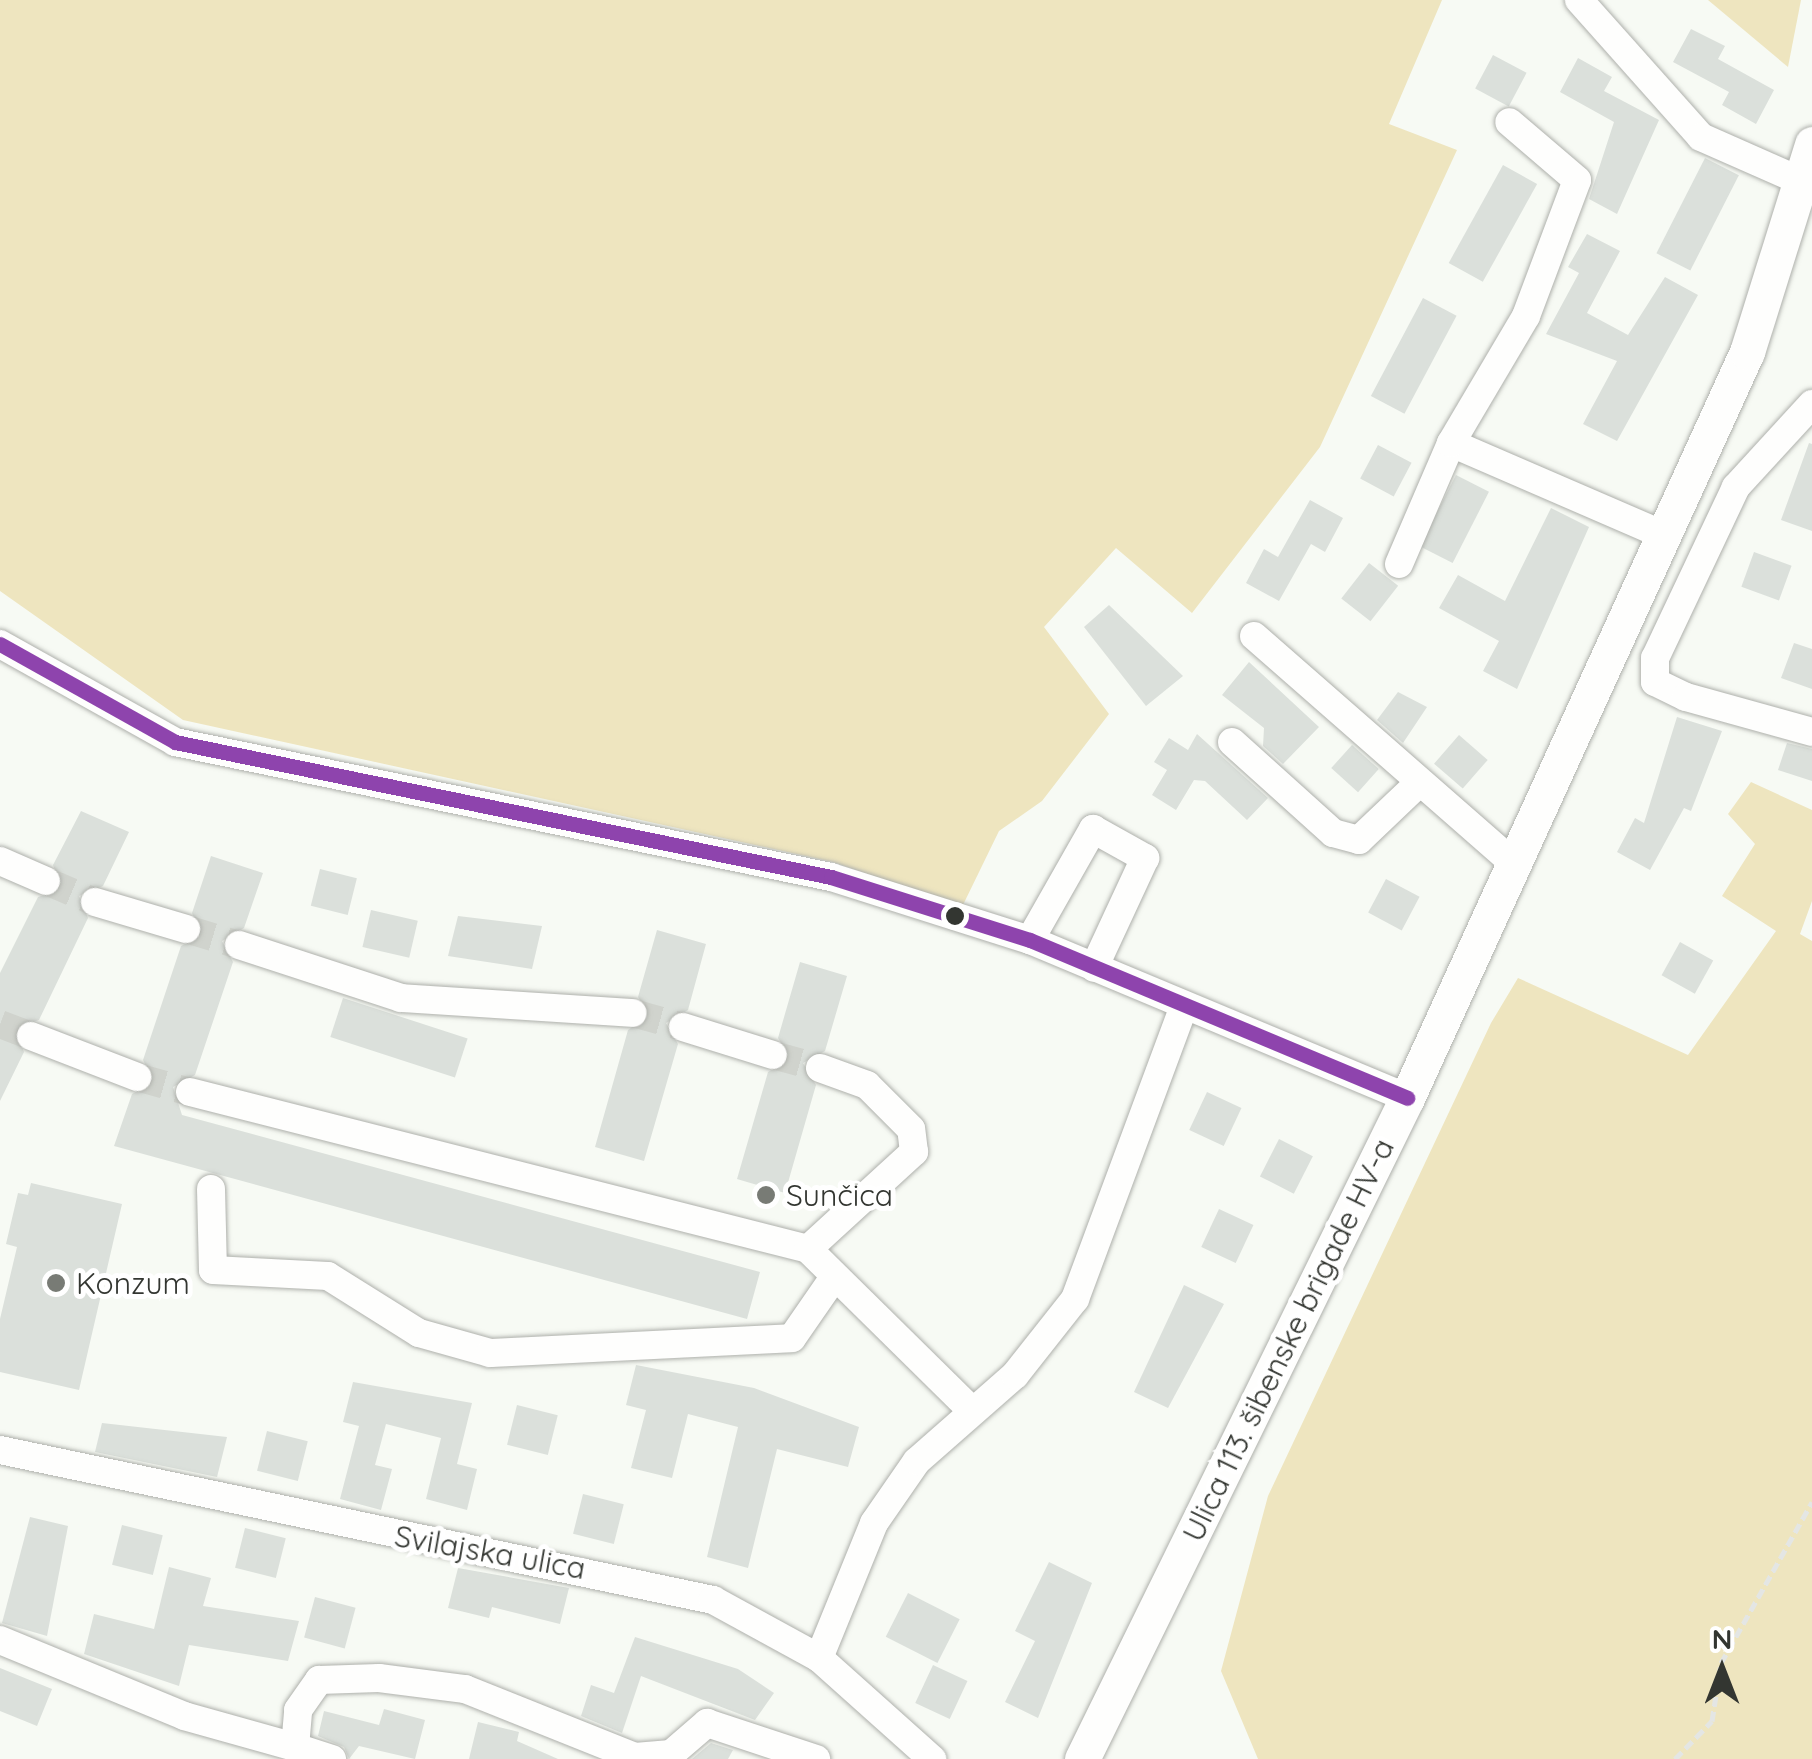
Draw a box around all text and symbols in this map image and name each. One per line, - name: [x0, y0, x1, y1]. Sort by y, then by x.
- unlabelled marker: [945, 906, 965, 926]
- street label: Ulica 113. šibenske brigade HV-a: [1175, 1133, 1401, 1547]
- place label: Sunčica: [786, 1177, 893, 1213]
- marker: Sunčica: [755, 1184, 777, 1206]
- place label: Konzum: [76, 1265, 190, 1301]
- marker: Konzum: [45, 1272, 67, 1294]
- street label: Svilajska ulica: [392, 1518, 588, 1586]
- north arrow: [1672, 1619, 1772, 1719]
- text: N: [1712, 1621, 1732, 1656]

